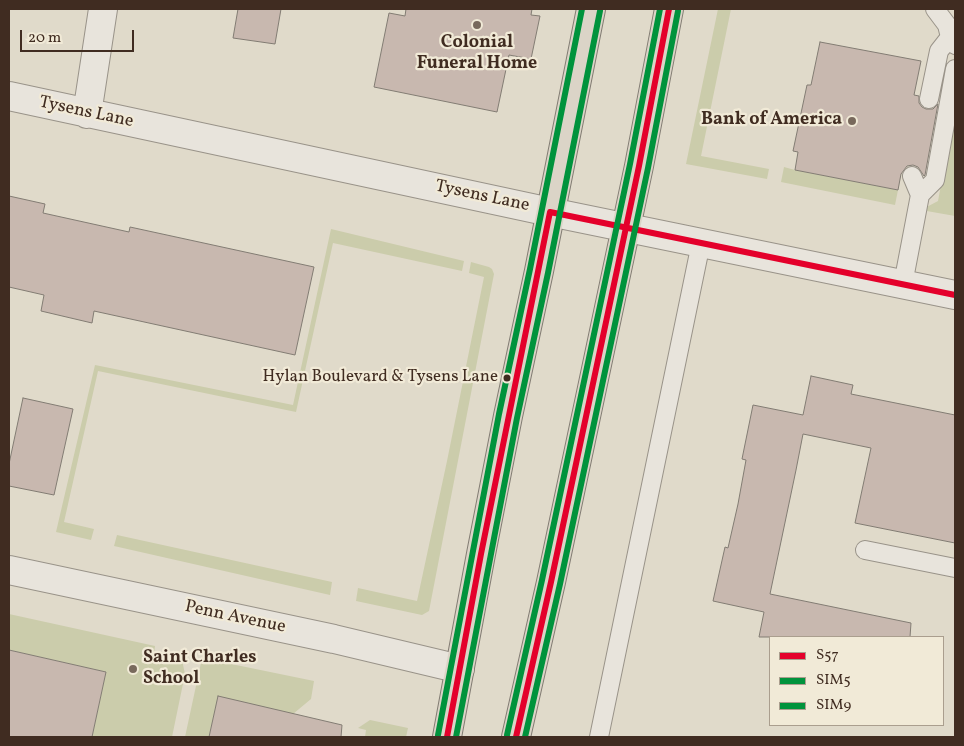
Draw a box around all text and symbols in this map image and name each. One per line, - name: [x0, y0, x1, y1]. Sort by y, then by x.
- marker: Colonial Funeral Home: [471, 19, 483, 31]
- scale bar: [22, 20, 136, 52]
- text: 20 m: [28, 28, 61, 49]
- place label: Colonial Funeral Home: [417, 33, 537, 76]
- street label: Tysens Lane: [37, 92, 135, 134]
- place label: Bank of America: [701, 110, 842, 132]
- marker: Bank of America: [846, 115, 858, 127]
- street label: Tysens Lane: [433, 176, 531, 218]
- place label: Hylan Boulevard & Tysens Lane: [262, 368, 498, 388]
- marker: Hylan Boulevard & Tysens Lane: [502, 373, 512, 383]
- street label: Penn Avenue: [183, 597, 287, 639]
- legend: [769, 636, 944, 726]
- text: S57: [816, 645, 839, 666]
- place label: Saint Charles School: [143, 648, 257, 691]
- marker: Saint Charles School: [127, 663, 139, 675]
- text: SIM5: [816, 670, 851, 691]
- text: SIM9: [816, 695, 851, 716]

